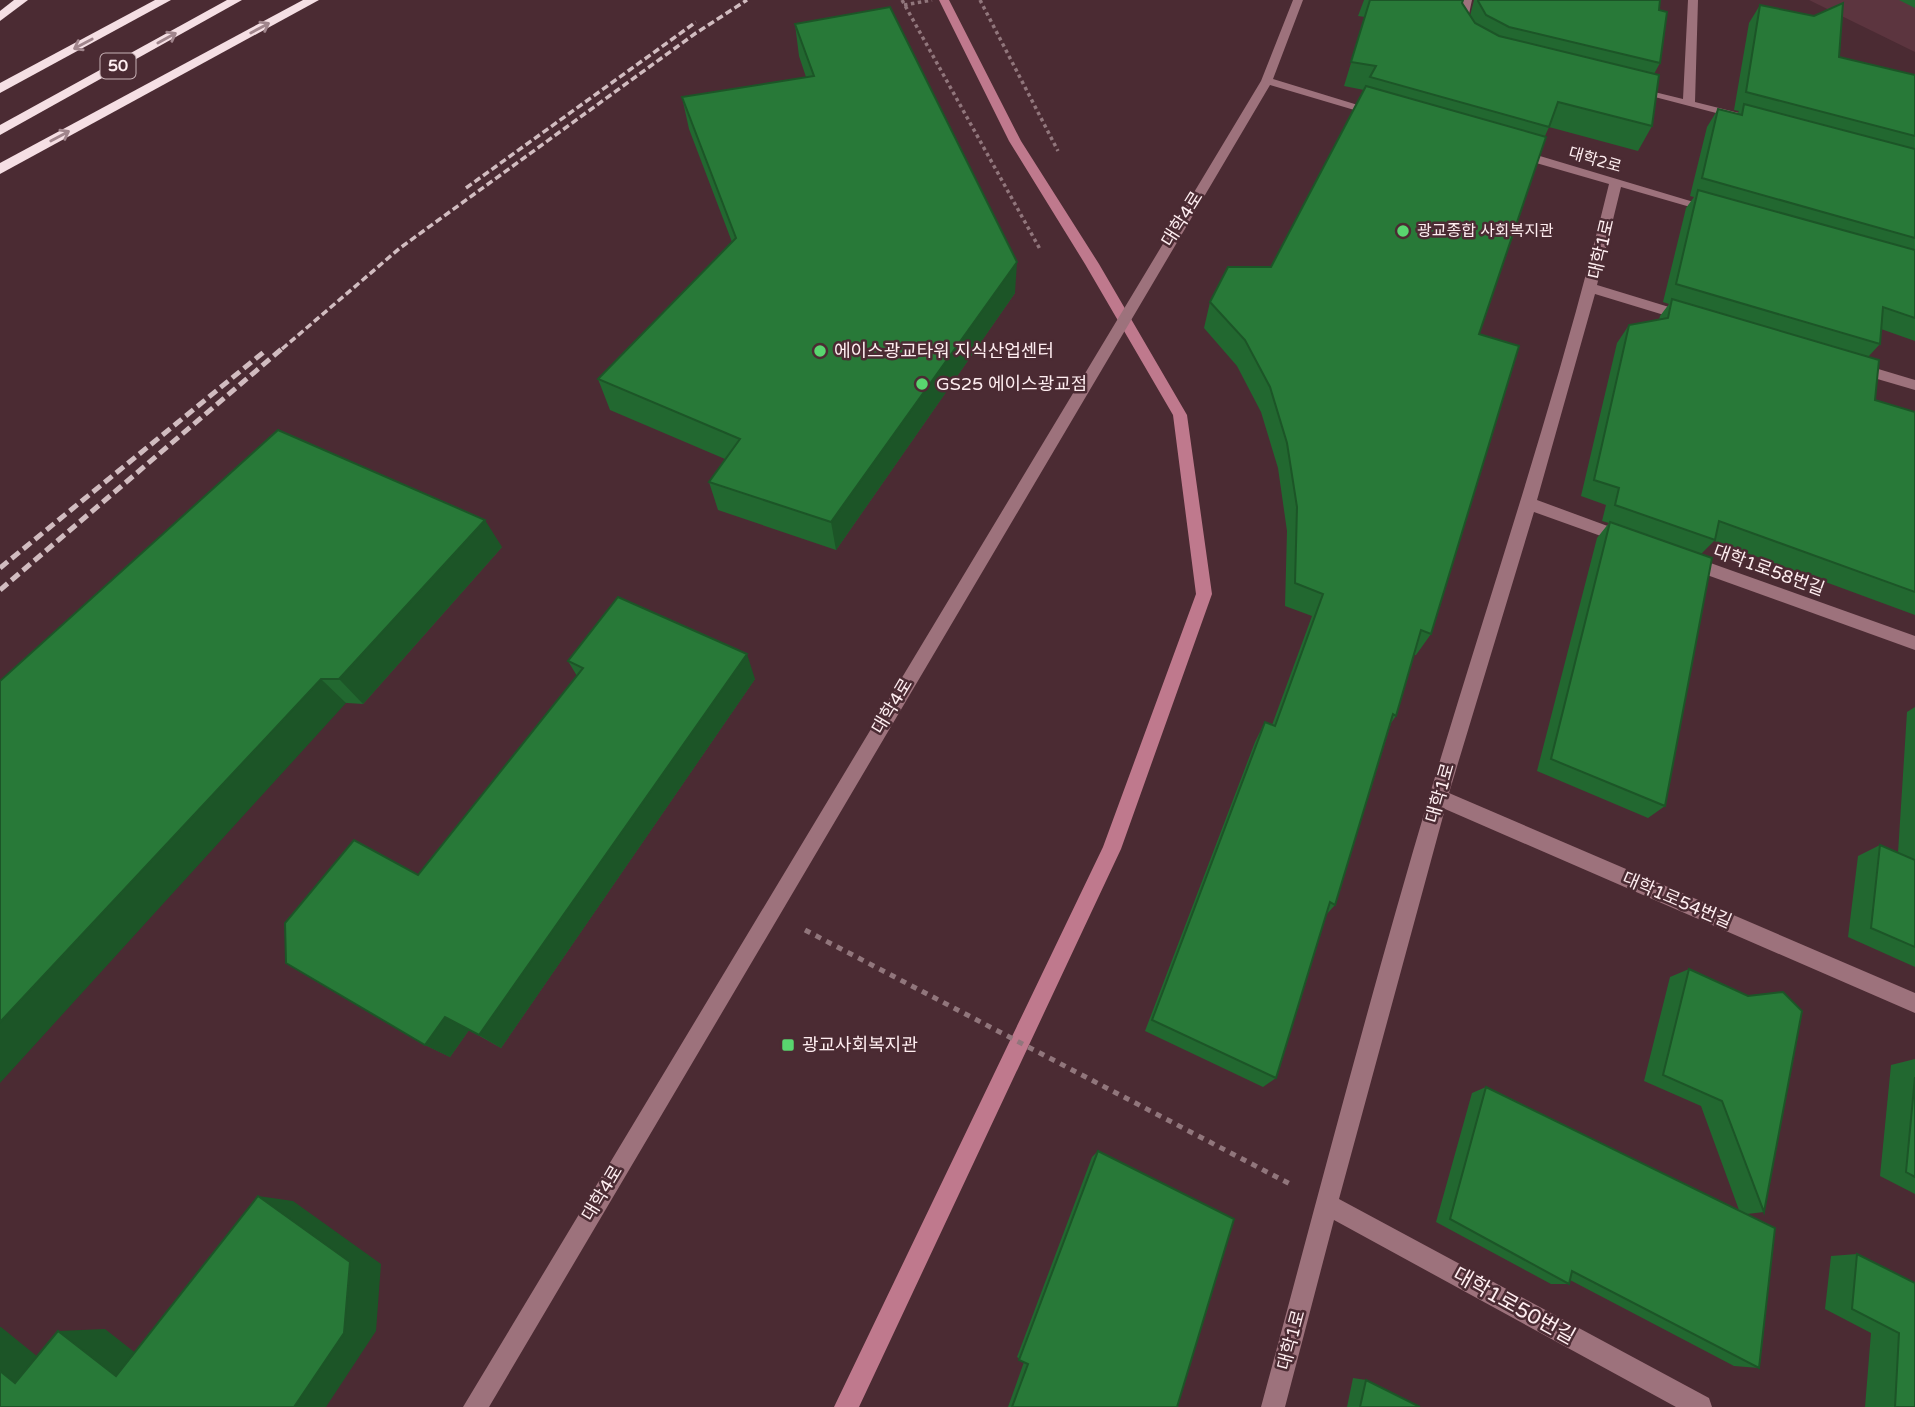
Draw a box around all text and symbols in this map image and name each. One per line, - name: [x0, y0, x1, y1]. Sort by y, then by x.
- one-way arrow: [250, 21, 270, 35]
- one-way arrow: [156, 31, 176, 45]
- one-way arrow: [73, 38, 94, 51]
- road number: 50: [100, 54, 136, 78]
- one-way arrow: [49, 129, 70, 142]
- street label: 대학2로: [1566, 143, 1624, 177]
- street label: 대학4로: [1157, 187, 1207, 251]
- street label: 대학1로: [1583, 217, 1619, 281]
- place label: 광교종합 사회복지관: [1417, 221, 1554, 241]
- marker: 광교종합 사회복지관: [1395, 223, 1411, 239]
- place label: 에이스광교타워 지식산업센터: [834, 340, 1054, 362]
- marker: 에이스광교타워 지식산업센터: [812, 343, 828, 359]
- place label: GS25 에이스광교점: [936, 373, 1087, 395]
- marker: GS25 에이스광교점: [914, 376, 930, 392]
- street label: 대학1로58번길: [1710, 540, 1828, 600]
- street label: 대학4로: [867, 674, 917, 738]
- street label: 대학1로: [1421, 761, 1459, 825]
- street label: 대학1로54번길: [1619, 867, 1735, 933]
- place label: 광교사회복지관: [802, 1034, 918, 1056]
- marker: 광교사회복지관: [780, 1037, 796, 1053]
- street label: 대학4로: [577, 1161, 627, 1225]
- street label: 대학1로50번길: [1448, 1262, 1580, 1350]
- street label: 대학1로: [1272, 1308, 1310, 1372]

